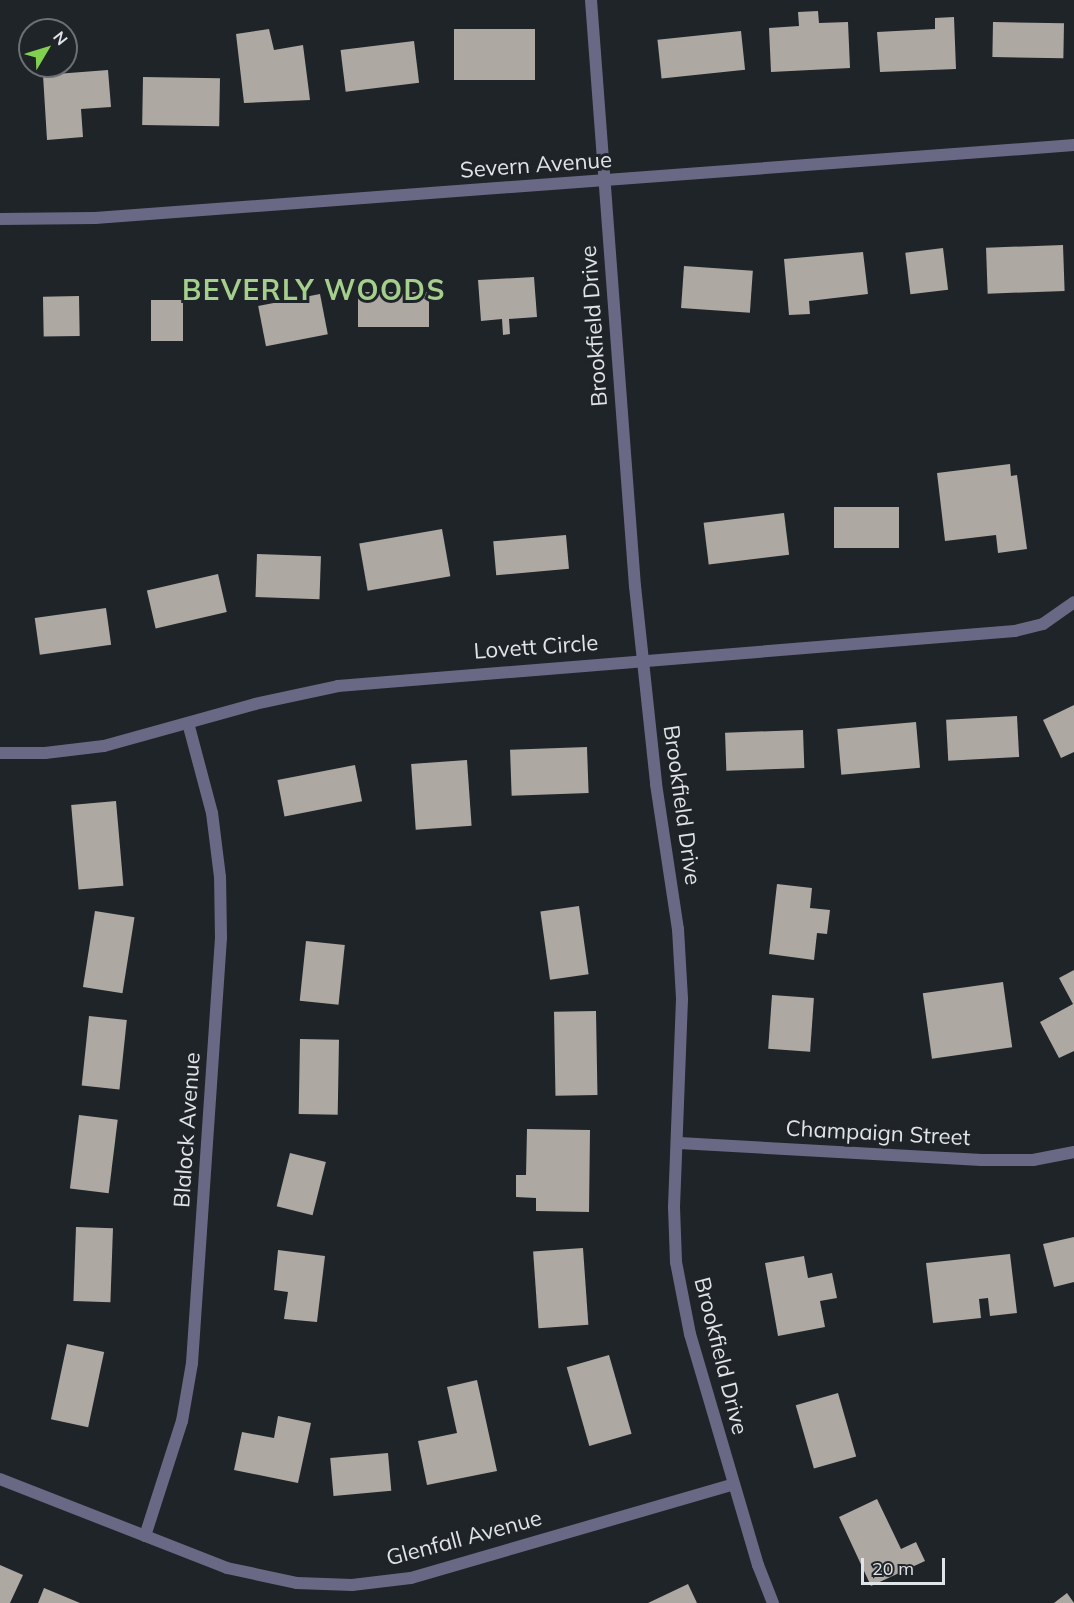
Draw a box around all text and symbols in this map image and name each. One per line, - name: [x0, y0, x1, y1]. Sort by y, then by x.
- north arrow: [18, 18, 78, 78]
- text: N: [49, 27, 72, 49]
- street label: Severn Avenue: [459, 147, 613, 183]
- street label: Brookfield Drive: [575, 245, 613, 407]
- district label: BEVERLY WOODS: [182, 273, 446, 307]
- street label: Lovett Circle: [473, 629, 599, 665]
- street label: Brookfield Drive: [658, 723, 706, 887]
- street label: Blalock Avenue: [168, 1051, 206, 1209]
- street label: Champaign Street: [785, 1115, 971, 1151]
- street label: Brookfield Drive: [689, 1275, 753, 1437]
- street label: Glenfall Avenue: [384, 1505, 544, 1571]
- scale bar: [864, 1546, 948, 1584]
- text: 20 m: [872, 1557, 914, 1580]

